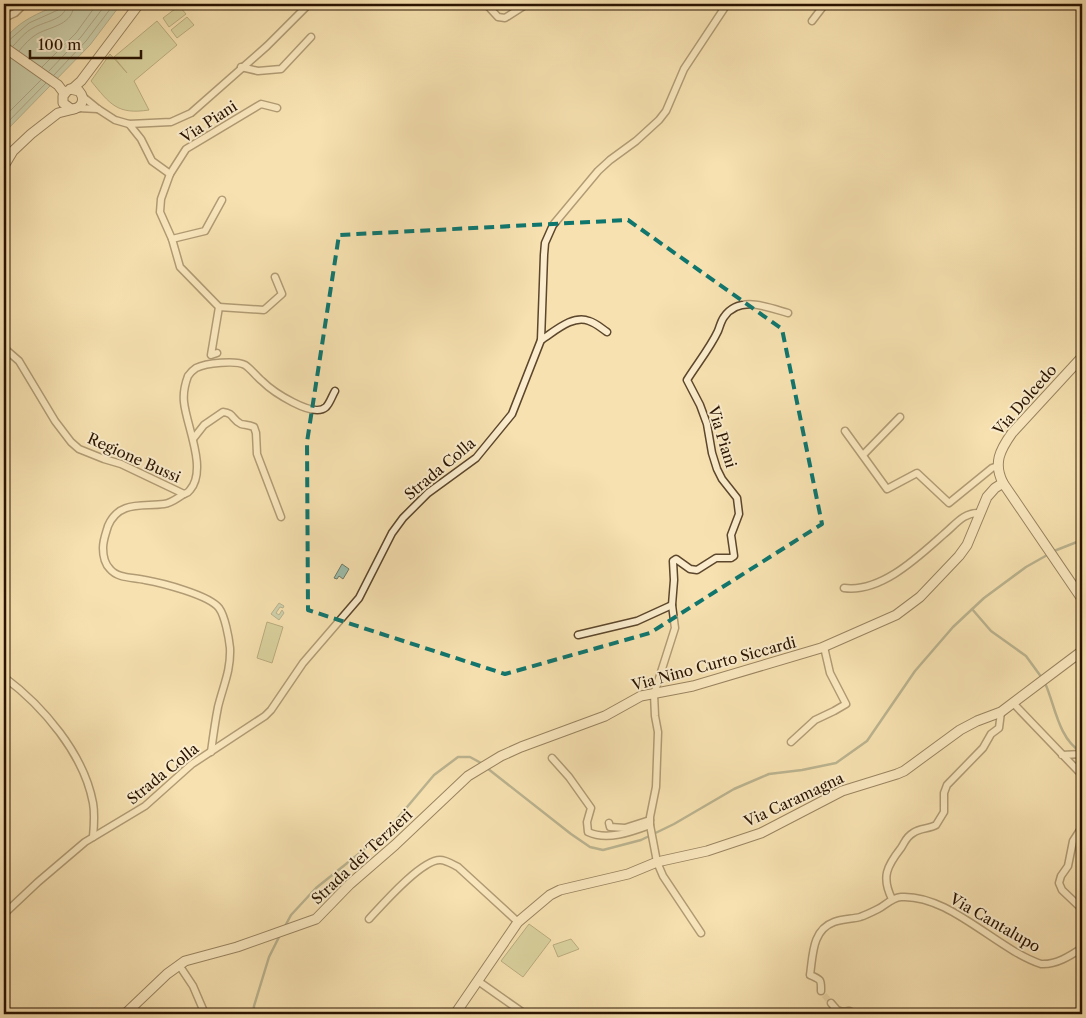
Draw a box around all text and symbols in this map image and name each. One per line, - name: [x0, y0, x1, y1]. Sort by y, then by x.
- scale bar: [30, 28, 141, 60]
- text: 100 m: [38, 35, 81, 54]
- street label: Via Piani: [176, 96, 241, 147]
- street label: Via Dolcedo: [988, 360, 1061, 440]
- street label: Via Piani: [704, 403, 741, 470]
- street label: Regione Bussi: [85, 429, 184, 487]
- street label: Strada Colla: [400, 433, 479, 504]
- street label: Via Nino Curto Siccardi: [629, 632, 798, 695]
- street label: Strada Colla: [123, 739, 202, 808]
- street label: Via Caramagna: [740, 768, 847, 831]
- street label: Strada dei Terzieri: [307, 805, 416, 908]
- street label: Via Cantalupo: [946, 889, 1044, 956]

